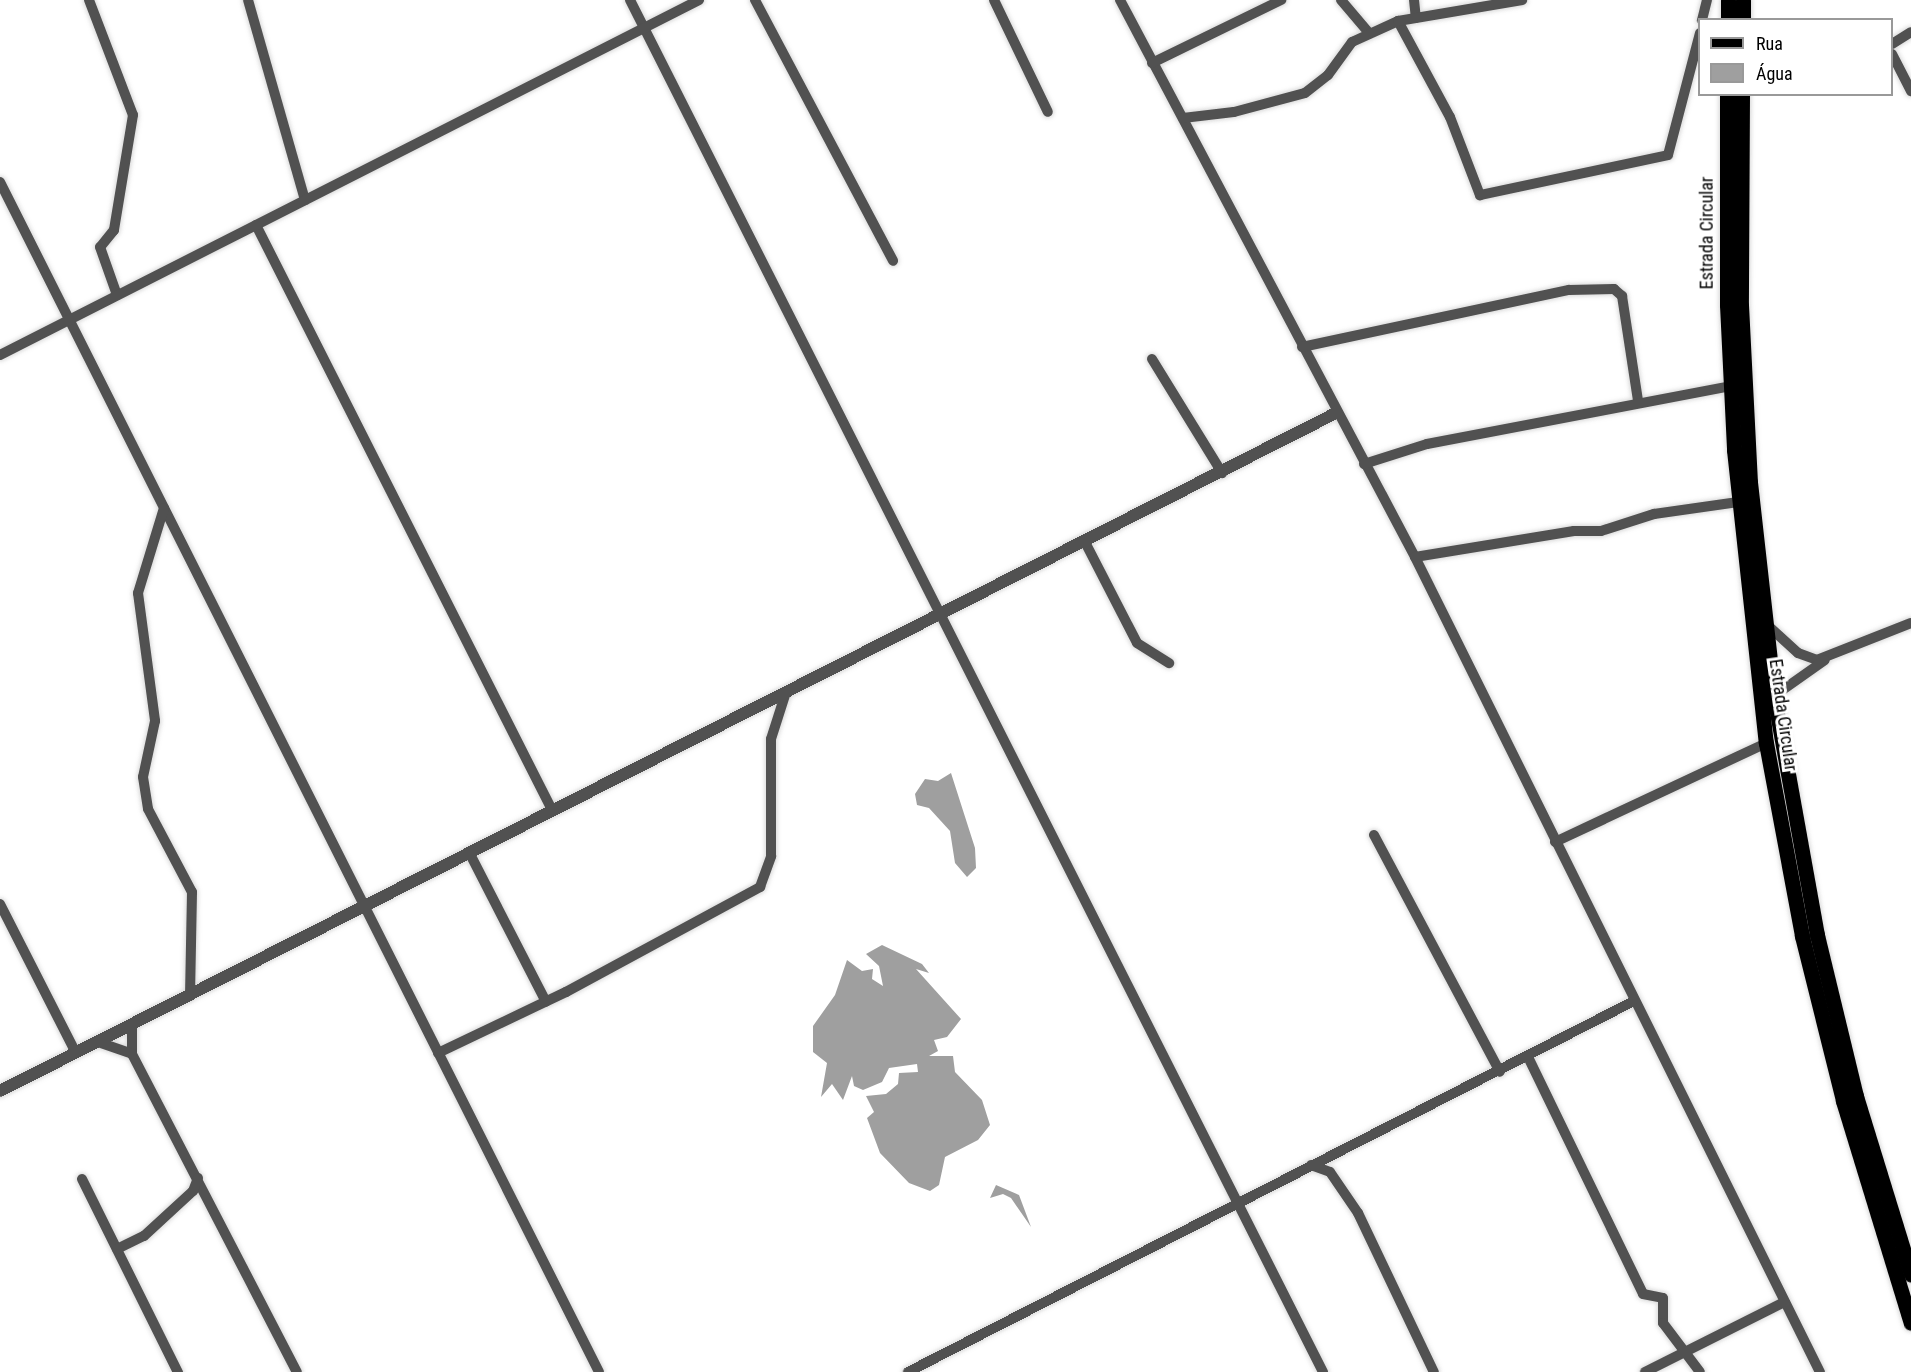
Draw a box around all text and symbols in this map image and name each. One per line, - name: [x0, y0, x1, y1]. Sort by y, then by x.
- legend: [1698, 18, 1893, 96]
- text: Rua: [1756, 33, 1783, 54]
- text: Água: [1756, 63, 1793, 84]
- street label: Estrada Circular: [1696, 177, 1718, 289]
- street label: Estrada Circular: [1764, 658, 1802, 772]

